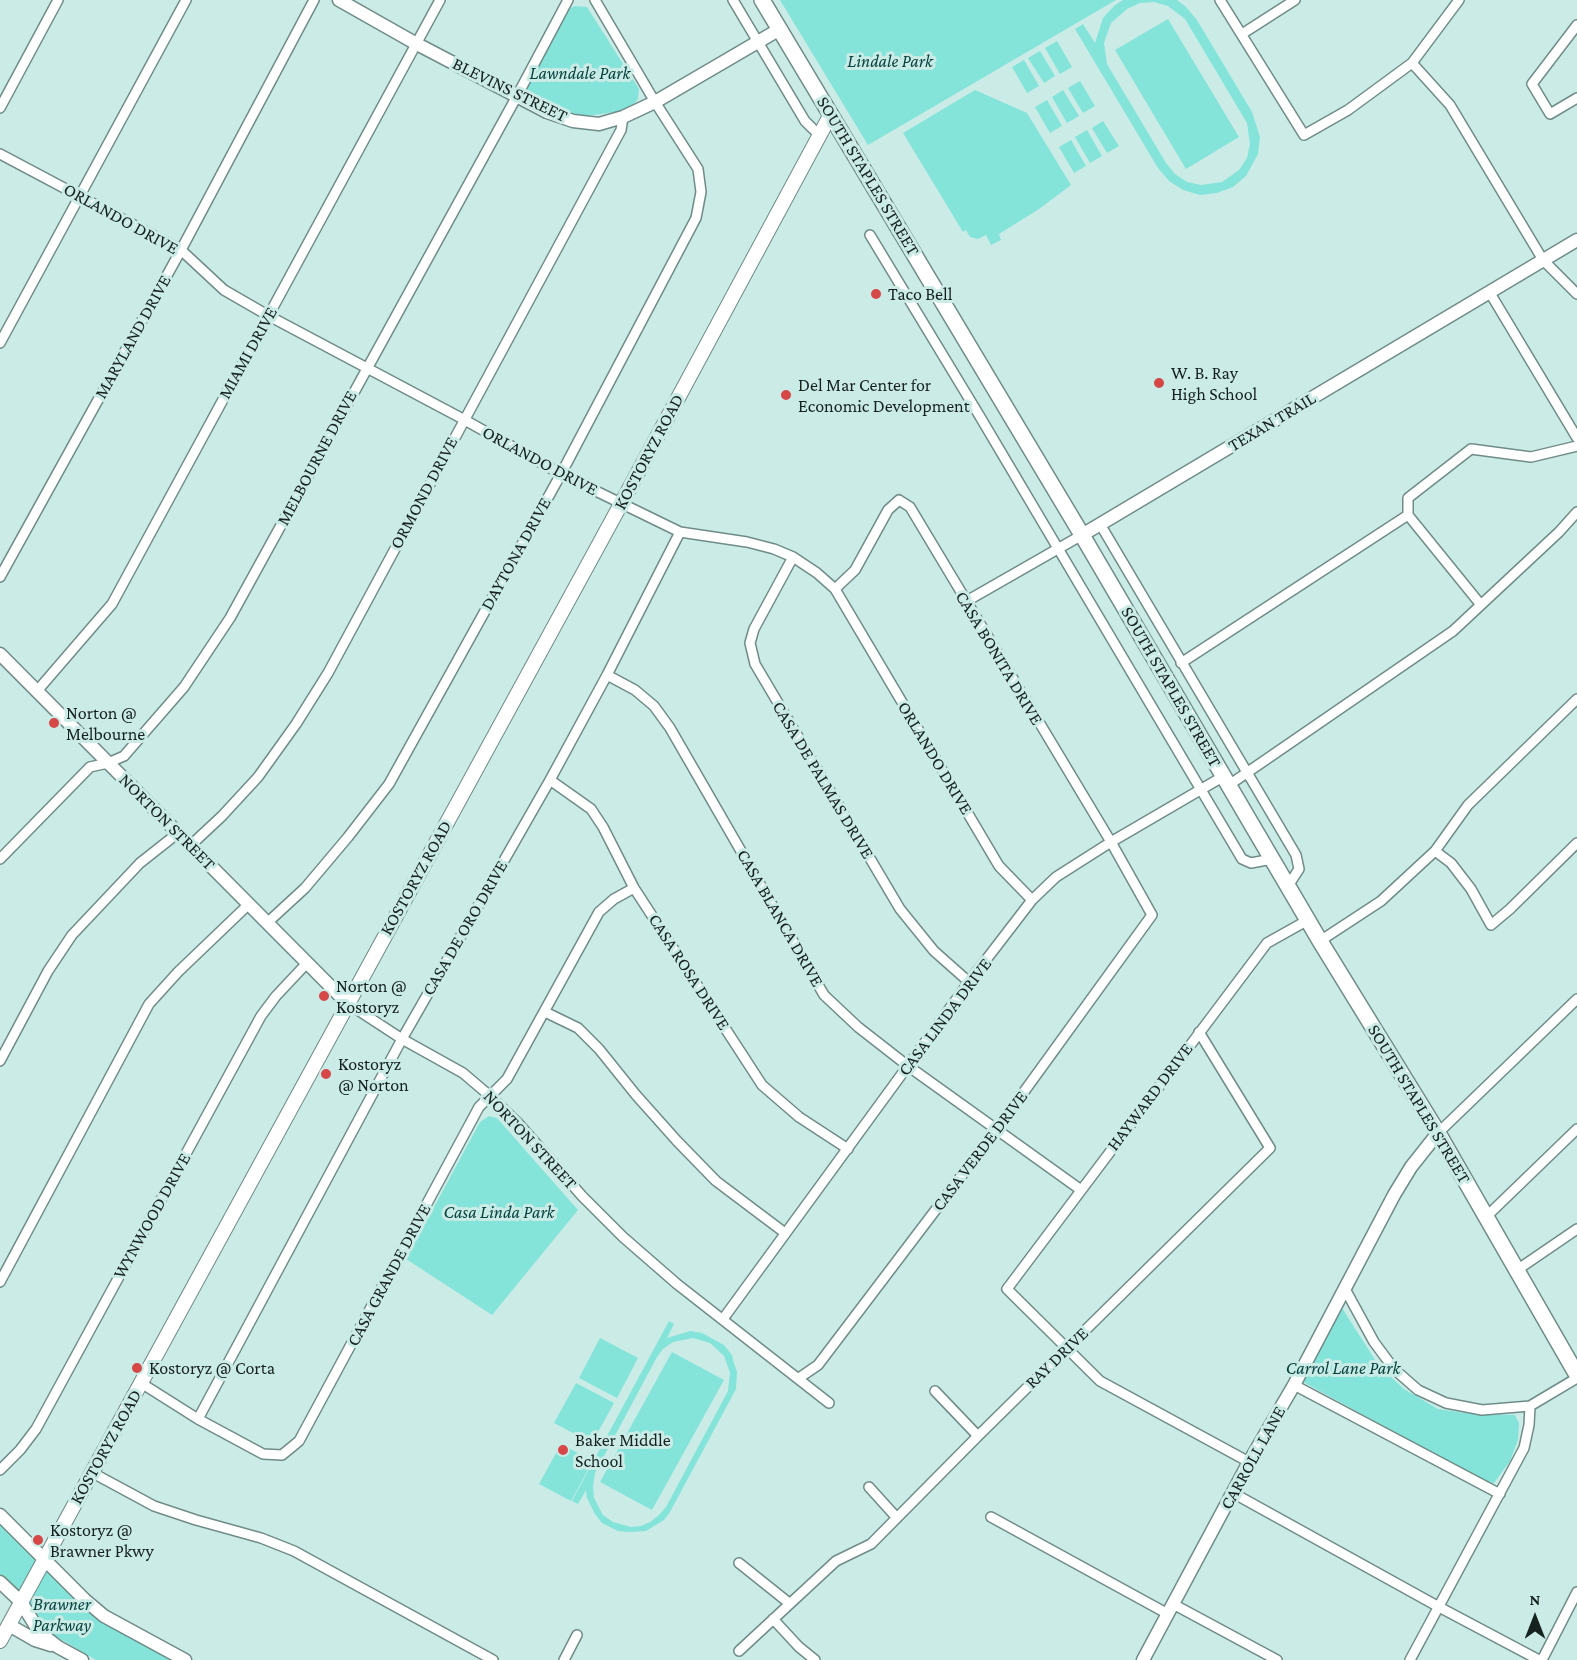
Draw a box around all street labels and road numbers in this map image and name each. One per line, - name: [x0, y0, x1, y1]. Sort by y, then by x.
- street label: BLEVINS STREET: [449, 53, 571, 127]
- street label: SOUTH STAPLES STREET: [812, 92, 924, 260]
- street label: ORLANDO DRIVE: [60, 179, 182, 259]
- street label: MARYLAND DRIVE: [90, 271, 176, 403]
- street label: MIAMI DRIVE: [214, 303, 282, 403]
- street label: MELBOURNE DRIVE: [272, 387, 362, 529]
- street label: TEXAN TRAIL: [1224, 387, 1320, 457]
- street label: KOSTORYZ ROAD: [609, 390, 689, 514]
- street label: ORLANDO DRIVE: [478, 421, 602, 501]
- street label: ORMOND DRIVE: [385, 433, 463, 553]
- street label: DAYTONA DRIVE: [476, 494, 556, 614]
- street label: CASA BONITA DRIVE: [951, 587, 1047, 729]
- street label: SOUTH STAPLES STREET: [1116, 603, 1226, 771]
- street label: CASA DE PALMAS DRIVE: [767, 697, 879, 863]
- street label: ORLANDO DRIVE: [893, 698, 977, 818]
- street label: NORTON STREET: [114, 769, 220, 875]
- street label: KOSTORYZ ROAD: [376, 817, 456, 939]
- street label: CASA BLANCA DRIVE: [732, 845, 828, 991]
- street label: CASA DE ORO DRIVE: [418, 857, 512, 999]
- street label: CASA ROSA DRIVE: [643, 910, 735, 1034]
- street label: CASA LINDA DRIVE: [894, 954, 996, 1080]
- street label: SOUTH STAPLES STREET: [1363, 1020, 1475, 1188]
- street label: HAYWARD DRIVE: [1102, 1039, 1198, 1155]
- street label: NORTON STREET: [479, 1086, 581, 1194]
- street label: CASA VERDE DRIVE: [928, 1087, 1032, 1215]
- street label: WYNWOOD DRIVE: [108, 1149, 196, 1283]
- street label: CASA GRANDE DRIVE: [342, 1200, 436, 1350]
- street label: RAY DRIVE: [1021, 1323, 1093, 1393]
- street label: KOSTORYZ ROAD: [66, 1386, 146, 1508]
- street label: CARROLL LANE: [1216, 1403, 1290, 1513]

